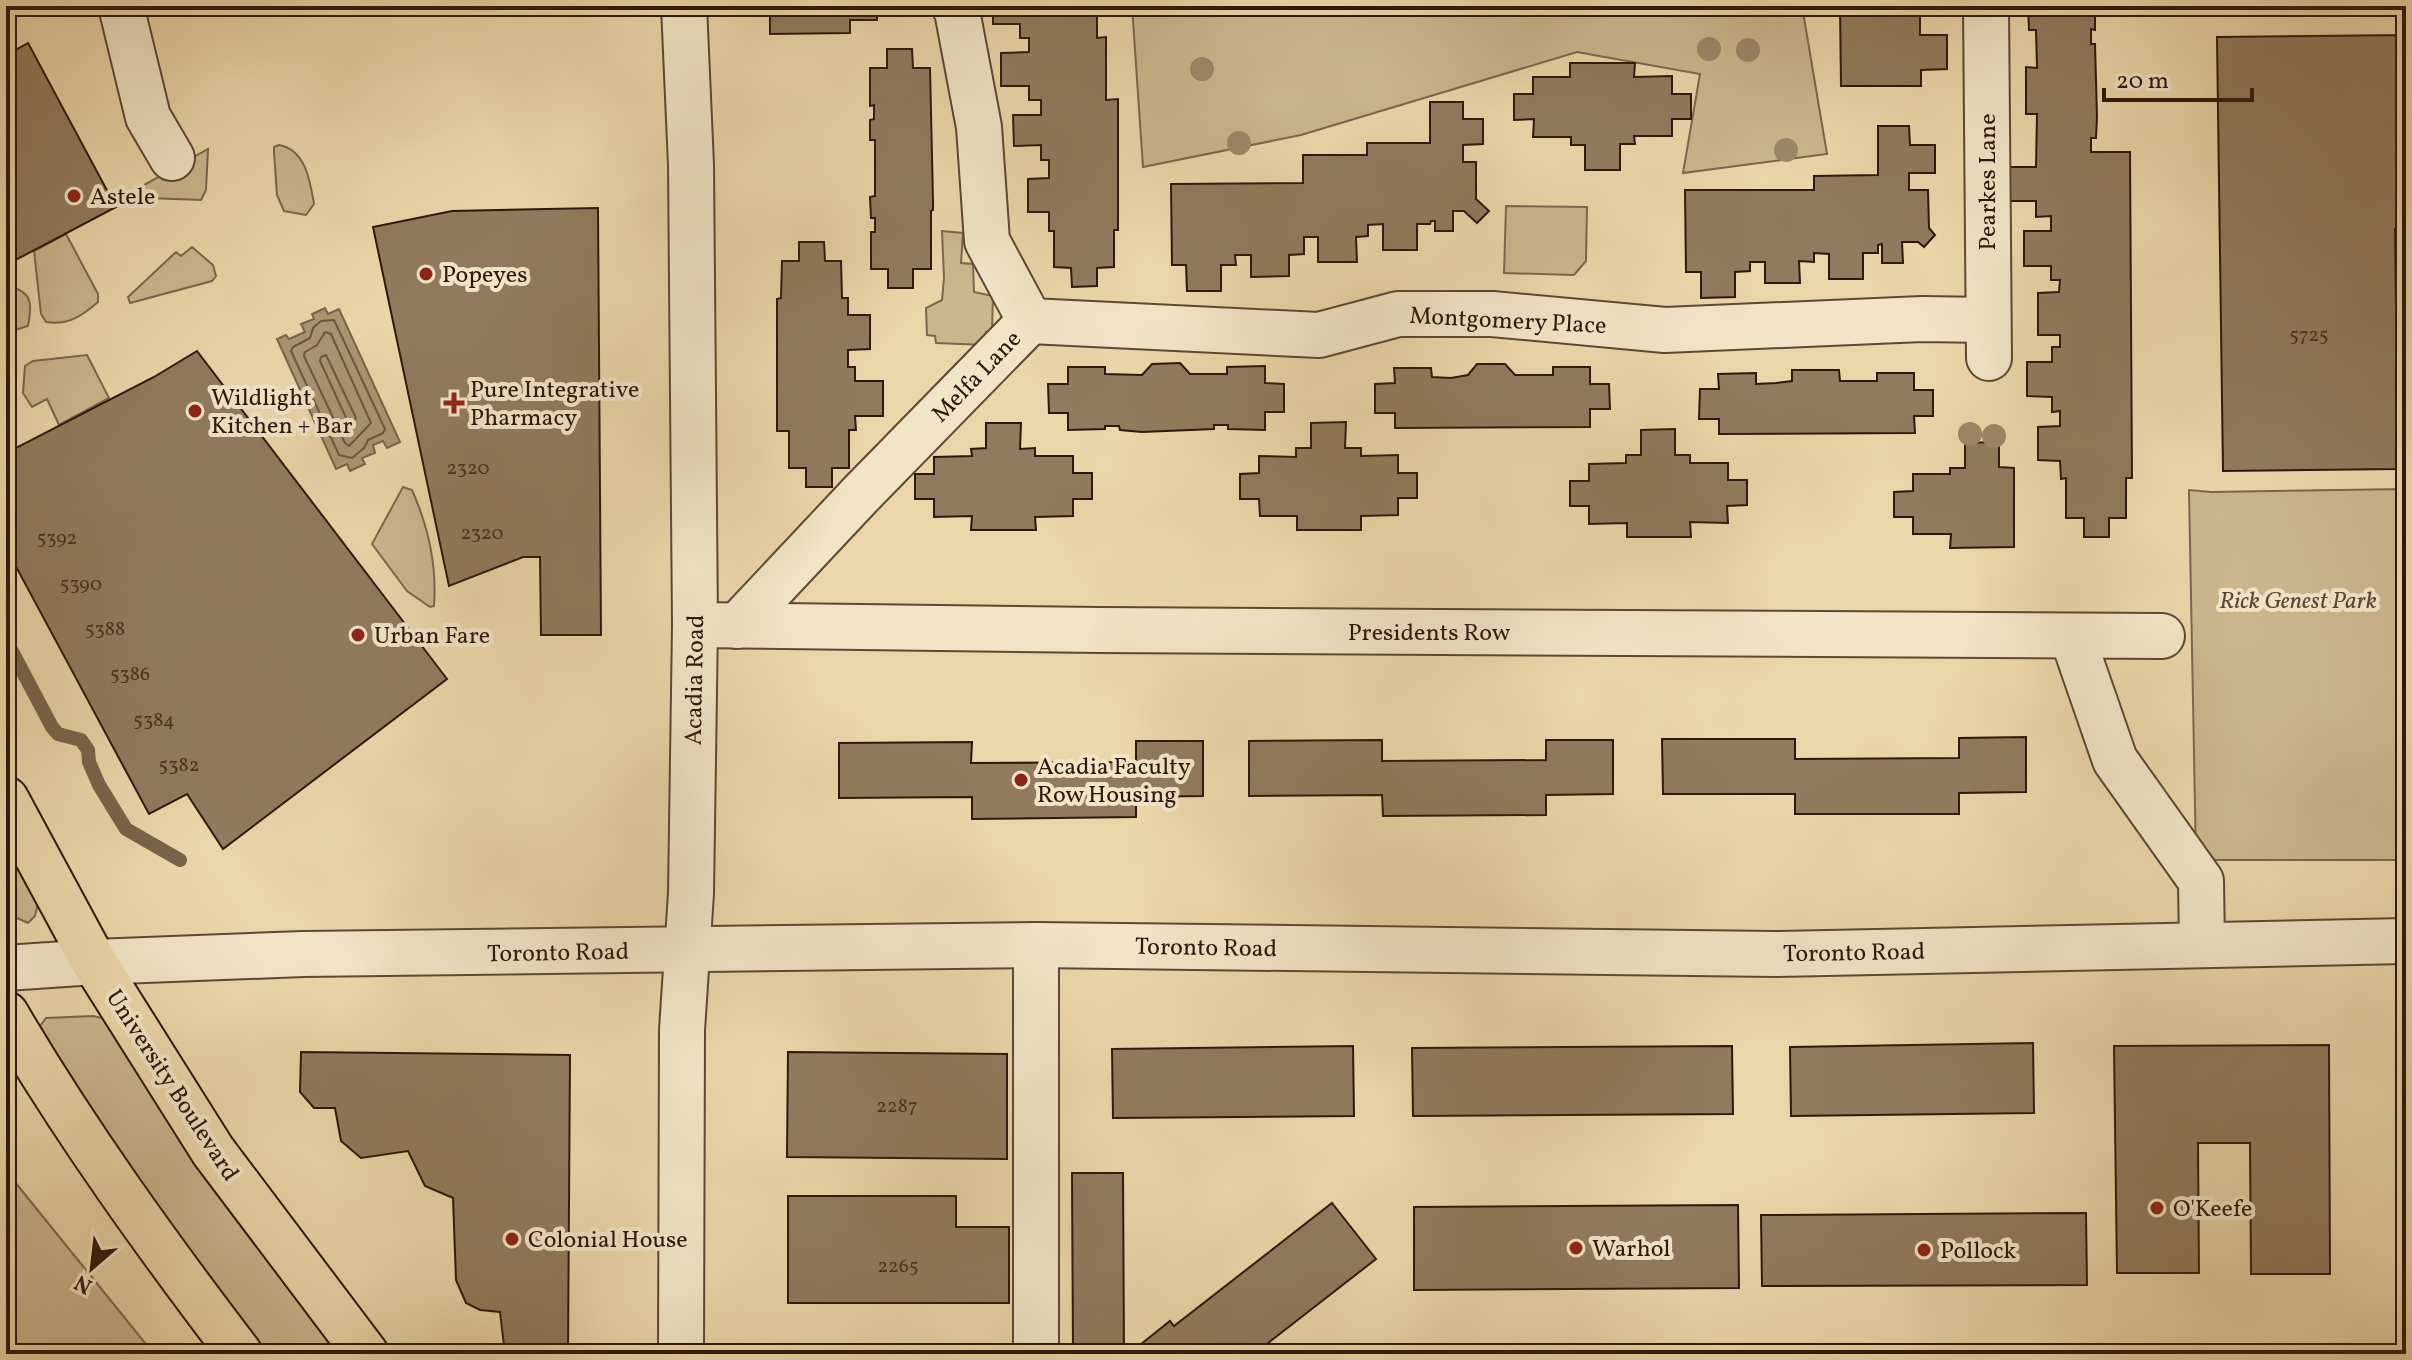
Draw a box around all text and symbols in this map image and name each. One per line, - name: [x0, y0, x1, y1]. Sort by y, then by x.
- scale bar: [2104, 52, 2252, 102]
- text: 20 m: [2116, 65, 2169, 99]
- street label: Pearkes Lane: [1972, 113, 2006, 251]
- place label: Astele: [90, 181, 155, 215]
- marker: Astele: [65, 187, 83, 205]
- place label: Popeyes: [442, 259, 528, 293]
- marker: Popeyes: [417, 265, 435, 283]
- street label: Montgomery Place: [1408, 300, 1607, 344]
- house number: 5725: [2289, 322, 2329, 350]
- street label: Melfa Lane: [925, 324, 1030, 431]
- place label: Pure Integrative Pharmacy: [470, 374, 639, 436]
- place label: Wildlight Kitchen + Bar: [211, 382, 353, 444]
- marker: Pure Integrative Pharmacy: [445, 394, 463, 412]
- marker: Wildlight Kitchen + Bar: [186, 402, 204, 420]
- house number: 2320: [447, 455, 489, 483]
- house number: 2320: [461, 520, 503, 548]
- house number: 5392: [37, 525, 77, 553]
- house number: 5390: [60, 571, 102, 599]
- park label: Rick Genest Park: [2219, 585, 2377, 619]
- street label: Acadia Road: [678, 614, 714, 746]
- house number: 5388: [85, 616, 125, 644]
- street label: Presidents Row: [1348, 617, 1511, 651]
- place label: Urban Fare: [374, 620, 490, 654]
- marker: Urban Fare: [349, 626, 367, 644]
- house number: 5386: [110, 661, 150, 689]
- house number: 5384: [133, 707, 175, 735]
- place label: Acadia Faculty Row Housing: [1037, 751, 1191, 813]
- house number: 5382: [159, 752, 199, 780]
- marker: Acadia Faculty Row Housing: [1012, 771, 1030, 789]
- street label: Toronto Road: [1135, 931, 1277, 967]
- street label: Toronto Road: [487, 936, 629, 972]
- street label: Toronto Road: [1783, 936, 1925, 972]
- street label: University Boulevard: [97, 984, 246, 1189]
- house number: 2287: [876, 1093, 918, 1121]
- place label: O'Keefe: [2173, 1193, 2252, 1227]
- marker: O'Keefe: [2148, 1199, 2166, 1217]
- place label: Colonial House: [528, 1224, 688, 1258]
- north arrow: [52, 1228, 132, 1308]
- marker: Colonial House: [503, 1230, 521, 1248]
- place label: Warhol: [1592, 1233, 1670, 1267]
- place label: Pollock: [1940, 1235, 2016, 1269]
- marker: Warhol: [1567, 1239, 1585, 1257]
- marker: Pollock: [1915, 1241, 1933, 1259]
- house number: 2265: [877, 1253, 919, 1281]
- text: N: [69, 1266, 98, 1301]

